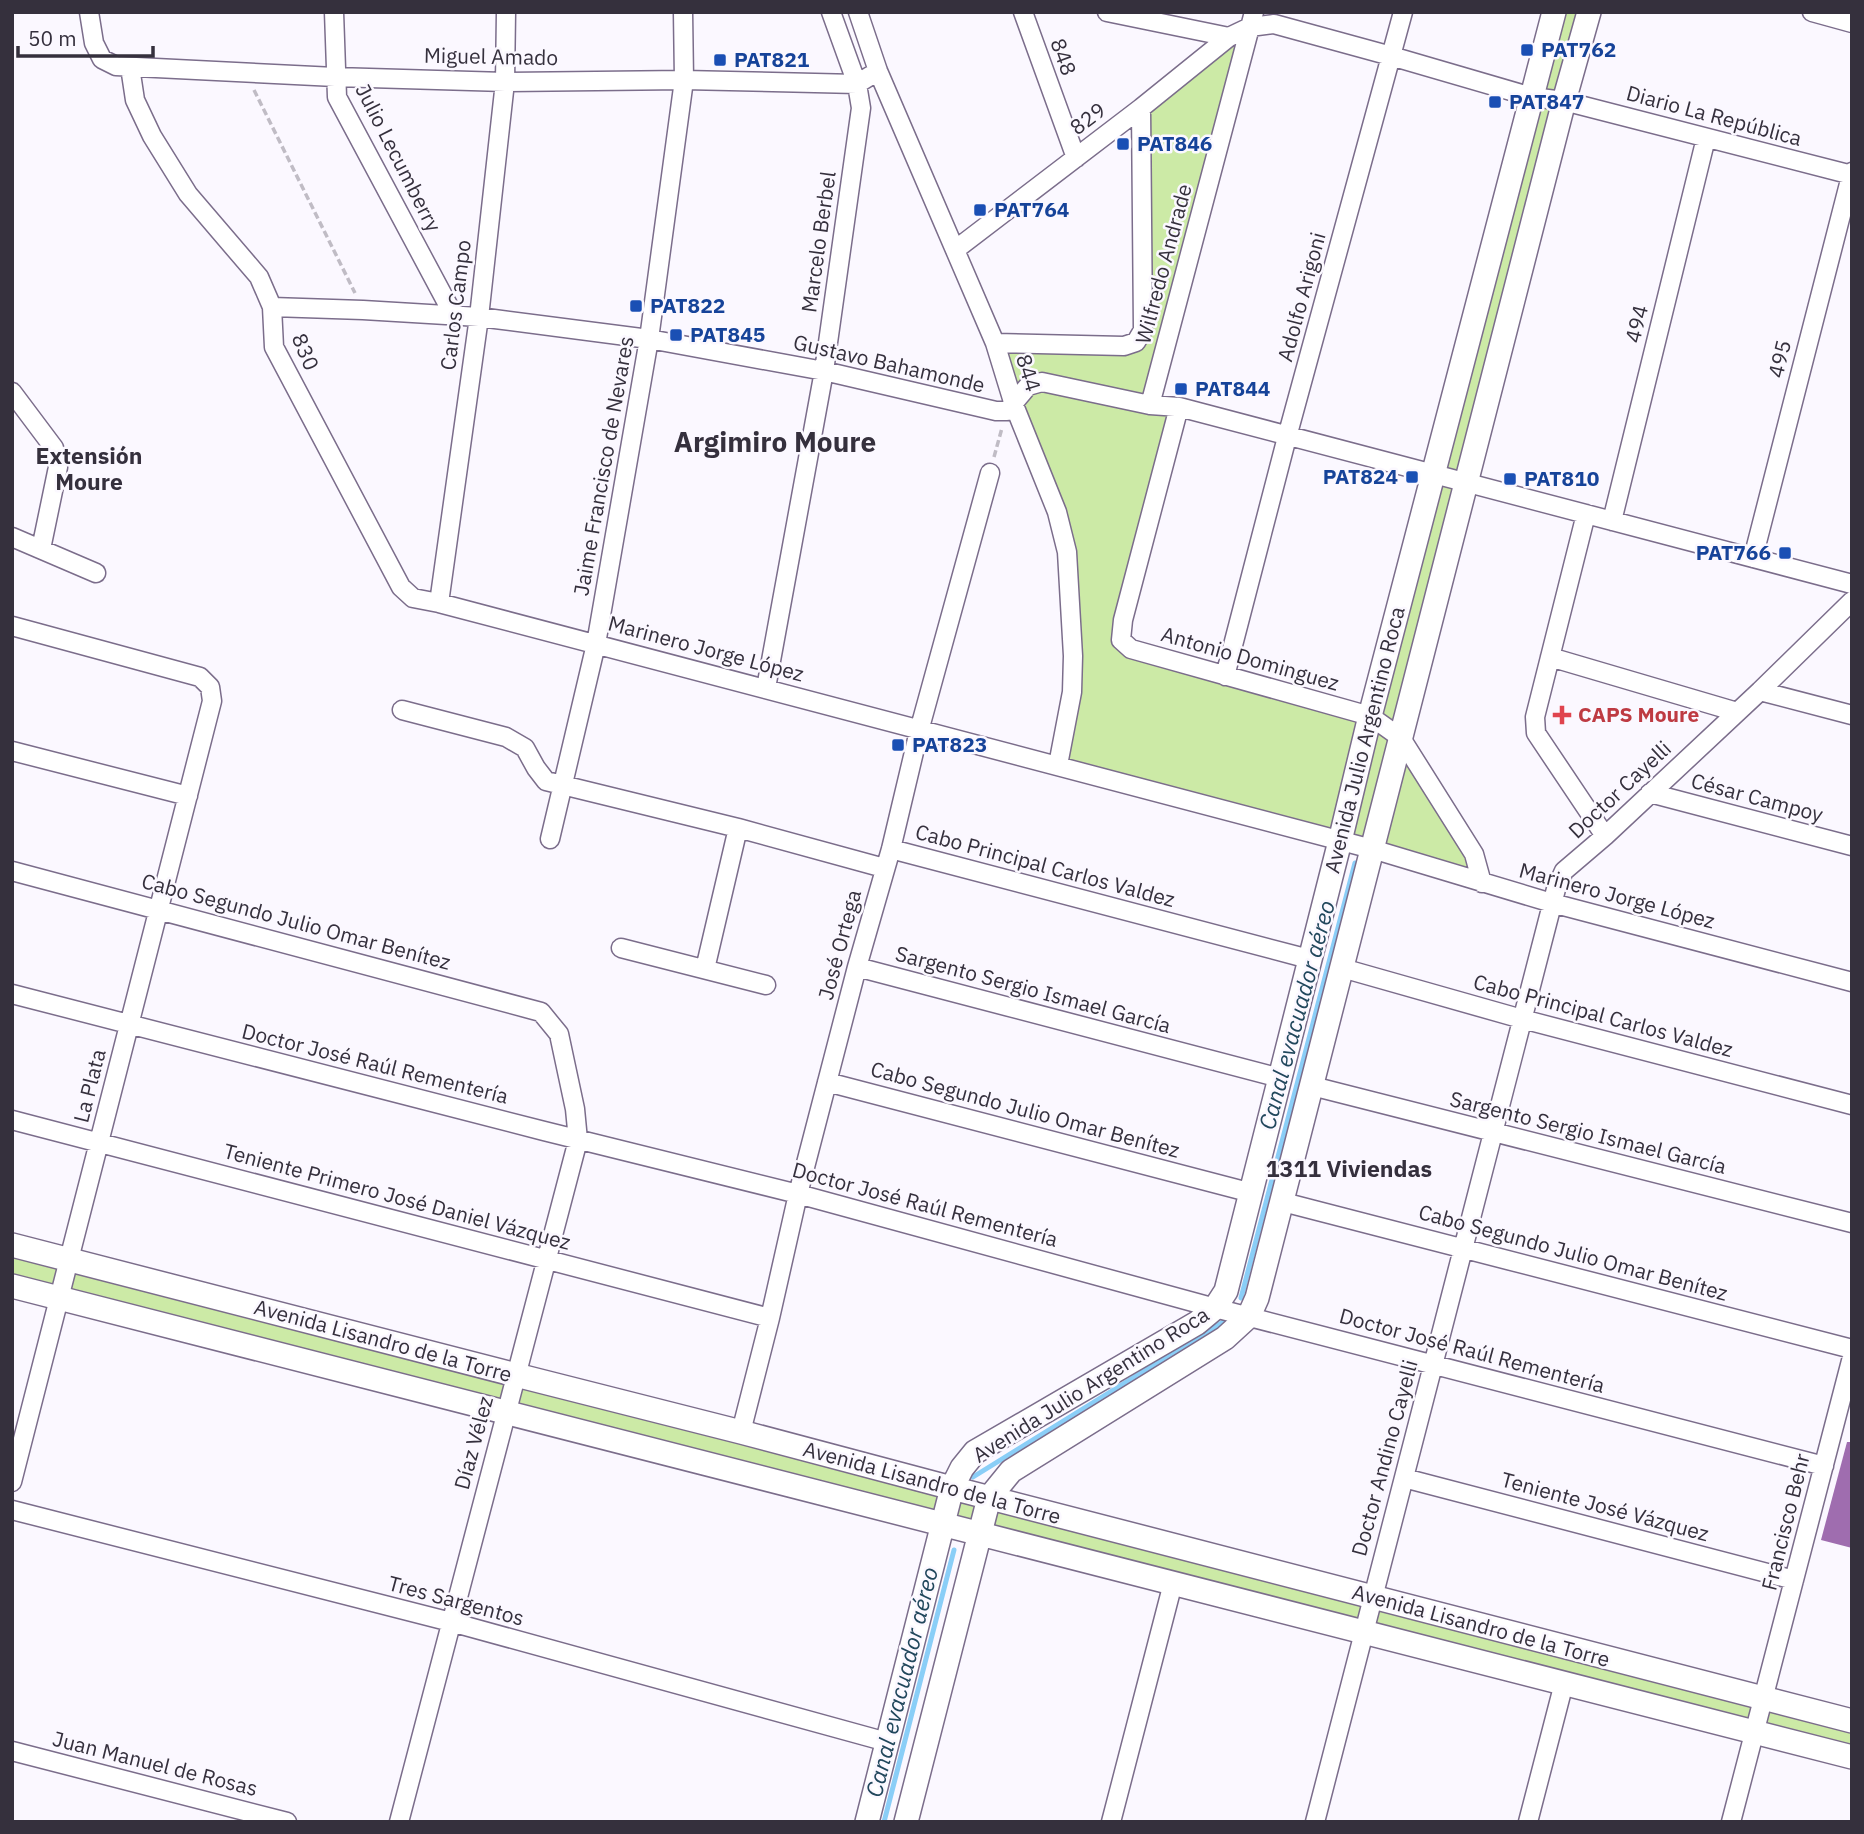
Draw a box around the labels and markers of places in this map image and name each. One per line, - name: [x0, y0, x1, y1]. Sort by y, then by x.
- place label: PAT762: [1541, 35, 1616, 63]
- marker: PAT762: [1519, 42, 1535, 58]
- place label: PAT821: [734, 45, 810, 73]
- marker: PAT821: [712, 52, 728, 68]
- place label: PAT847: [1509, 87, 1584, 115]
- marker: PAT847: [1487, 94, 1503, 110]
- place label: PAT846: [1137, 129, 1212, 157]
- marker: PAT846: [1115, 136, 1131, 152]
- place label: PAT764: [994, 195, 1069, 223]
- marker: PAT764: [972, 202, 988, 218]
- place label: PAT822: [650, 291, 725, 319]
- marker: PAT822: [628, 298, 644, 314]
- place label: PAT845: [690, 320, 765, 348]
- marker: PAT845: [668, 327, 684, 343]
- place label: PAT844: [1195, 374, 1270, 402]
- marker: PAT844: [1173, 381, 1189, 397]
- place label: PAT824: [1323, 462, 1398, 490]
- place label: PAT810: [1524, 464, 1599, 492]
- marker: PAT824: [1404, 469, 1420, 485]
- marker: PAT810: [1502, 471, 1518, 487]
- place label: PAT766: [1696, 538, 1771, 566]
- marker: PAT766: [1777, 545, 1793, 561]
- place label: CAPS Moure: [1578, 700, 1699, 728]
- marker: CAPS Moure: [1552, 705, 1572, 725]
- place label: PAT823: [912, 730, 987, 758]
- marker: PAT823: [890, 737, 906, 753]

